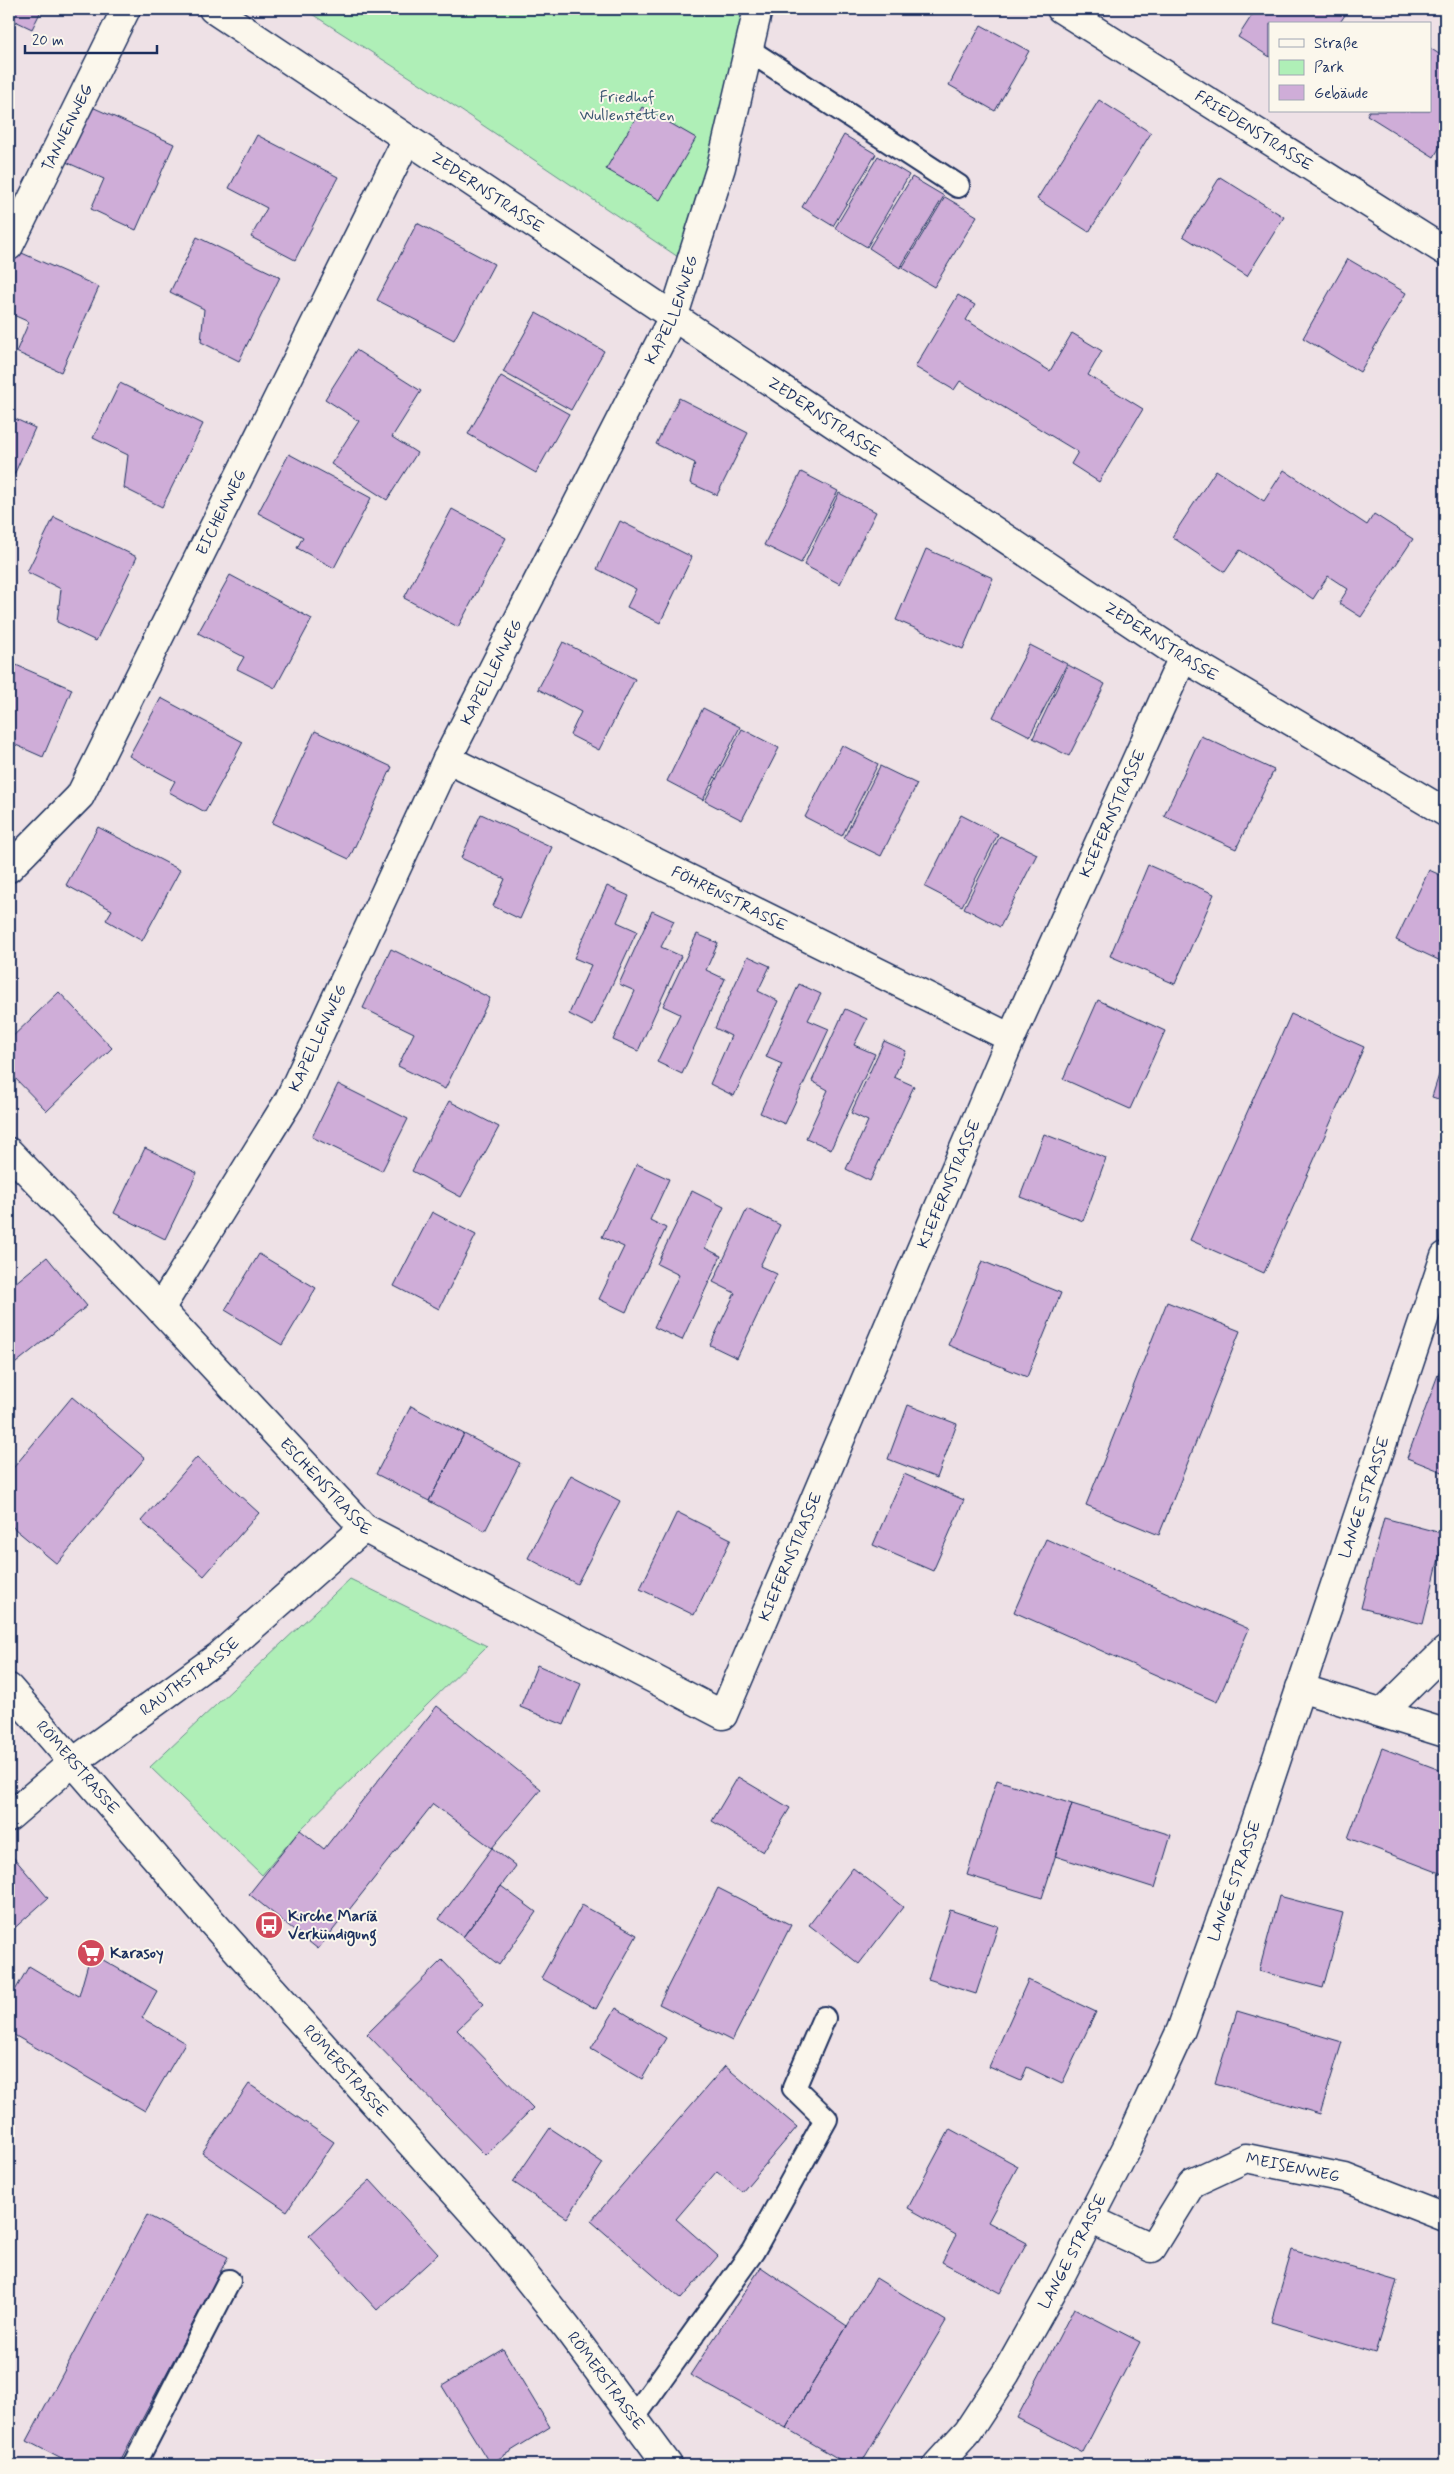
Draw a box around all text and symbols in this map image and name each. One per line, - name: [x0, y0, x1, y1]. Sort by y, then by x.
- scale bar: [25, 22, 158, 54]
- legend: [1269, 22, 1432, 112]
- text: 20 m: [32, 31, 64, 51]
- text: Straße: [1314, 34, 1358, 54]
- text: Park: [1314, 58, 1344, 78]
- street label: TANNENWEG: [37, 80, 98, 175]
- text: Gebäude: [1314, 84, 1368, 104]
- street label: FRIEDENSTRASSE: [1191, 85, 1317, 176]
- park label: Friedhof Wullenstetten: [579, 87, 675, 126]
- street label: ZEDERNSTRASSE: [427, 147, 548, 238]
- street label: KAPELLENWEG: [640, 253, 703, 368]
- street label: ZEDERNSTRASSE: [763, 372, 885, 463]
- street label: EICHENWEG: [191, 466, 251, 559]
- street label: ZEDERNSTRASSE: [1100, 597, 1222, 686]
- street label: KAPELLENWEG: [456, 616, 527, 729]
- street label: KIEFERNSTRASSE: [1074, 746, 1150, 881]
- street label: FÖHRENSTRASSE: [668, 861, 791, 936]
- street label: KAPELLENWEG: [284, 981, 352, 1095]
- street label: KIEFERNSTRASSE: [912, 1116, 986, 1252]
- street label: ESCHENSTRASSE: [275, 1434, 375, 1541]
- street label: LANGE STRASSE: [1334, 1434, 1394, 1561]
- street label: KIEFERNSTRASSE: [754, 1489, 827, 1624]
- street label: RAUTHSTRASSE: [136, 1632, 244, 1721]
- street label: RÖMERSTRASSE: [31, 1716, 124, 1819]
- street label: LANGE STRASSE: [1203, 1817, 1266, 1944]
- place label: Kirche Mariä Verkündigung: [288, 1906, 378, 1947]
- bus stop icon: Kirche Mariä Verkündigung: [254, 1910, 284, 1940]
- supermarket icon: Karasoy: [76, 1938, 106, 1968]
- place label: Karasoy: [110, 1943, 164, 1964]
- street label: RÖMERSTRASSE: [299, 2020, 393, 2122]
- street label: MEISENWEG: [1244, 2148, 1342, 2187]
- street label: LANGE STRASSE: [1034, 2190, 1112, 2313]
- street label: RÖMERSTRASSE: [563, 2327, 649, 2435]

